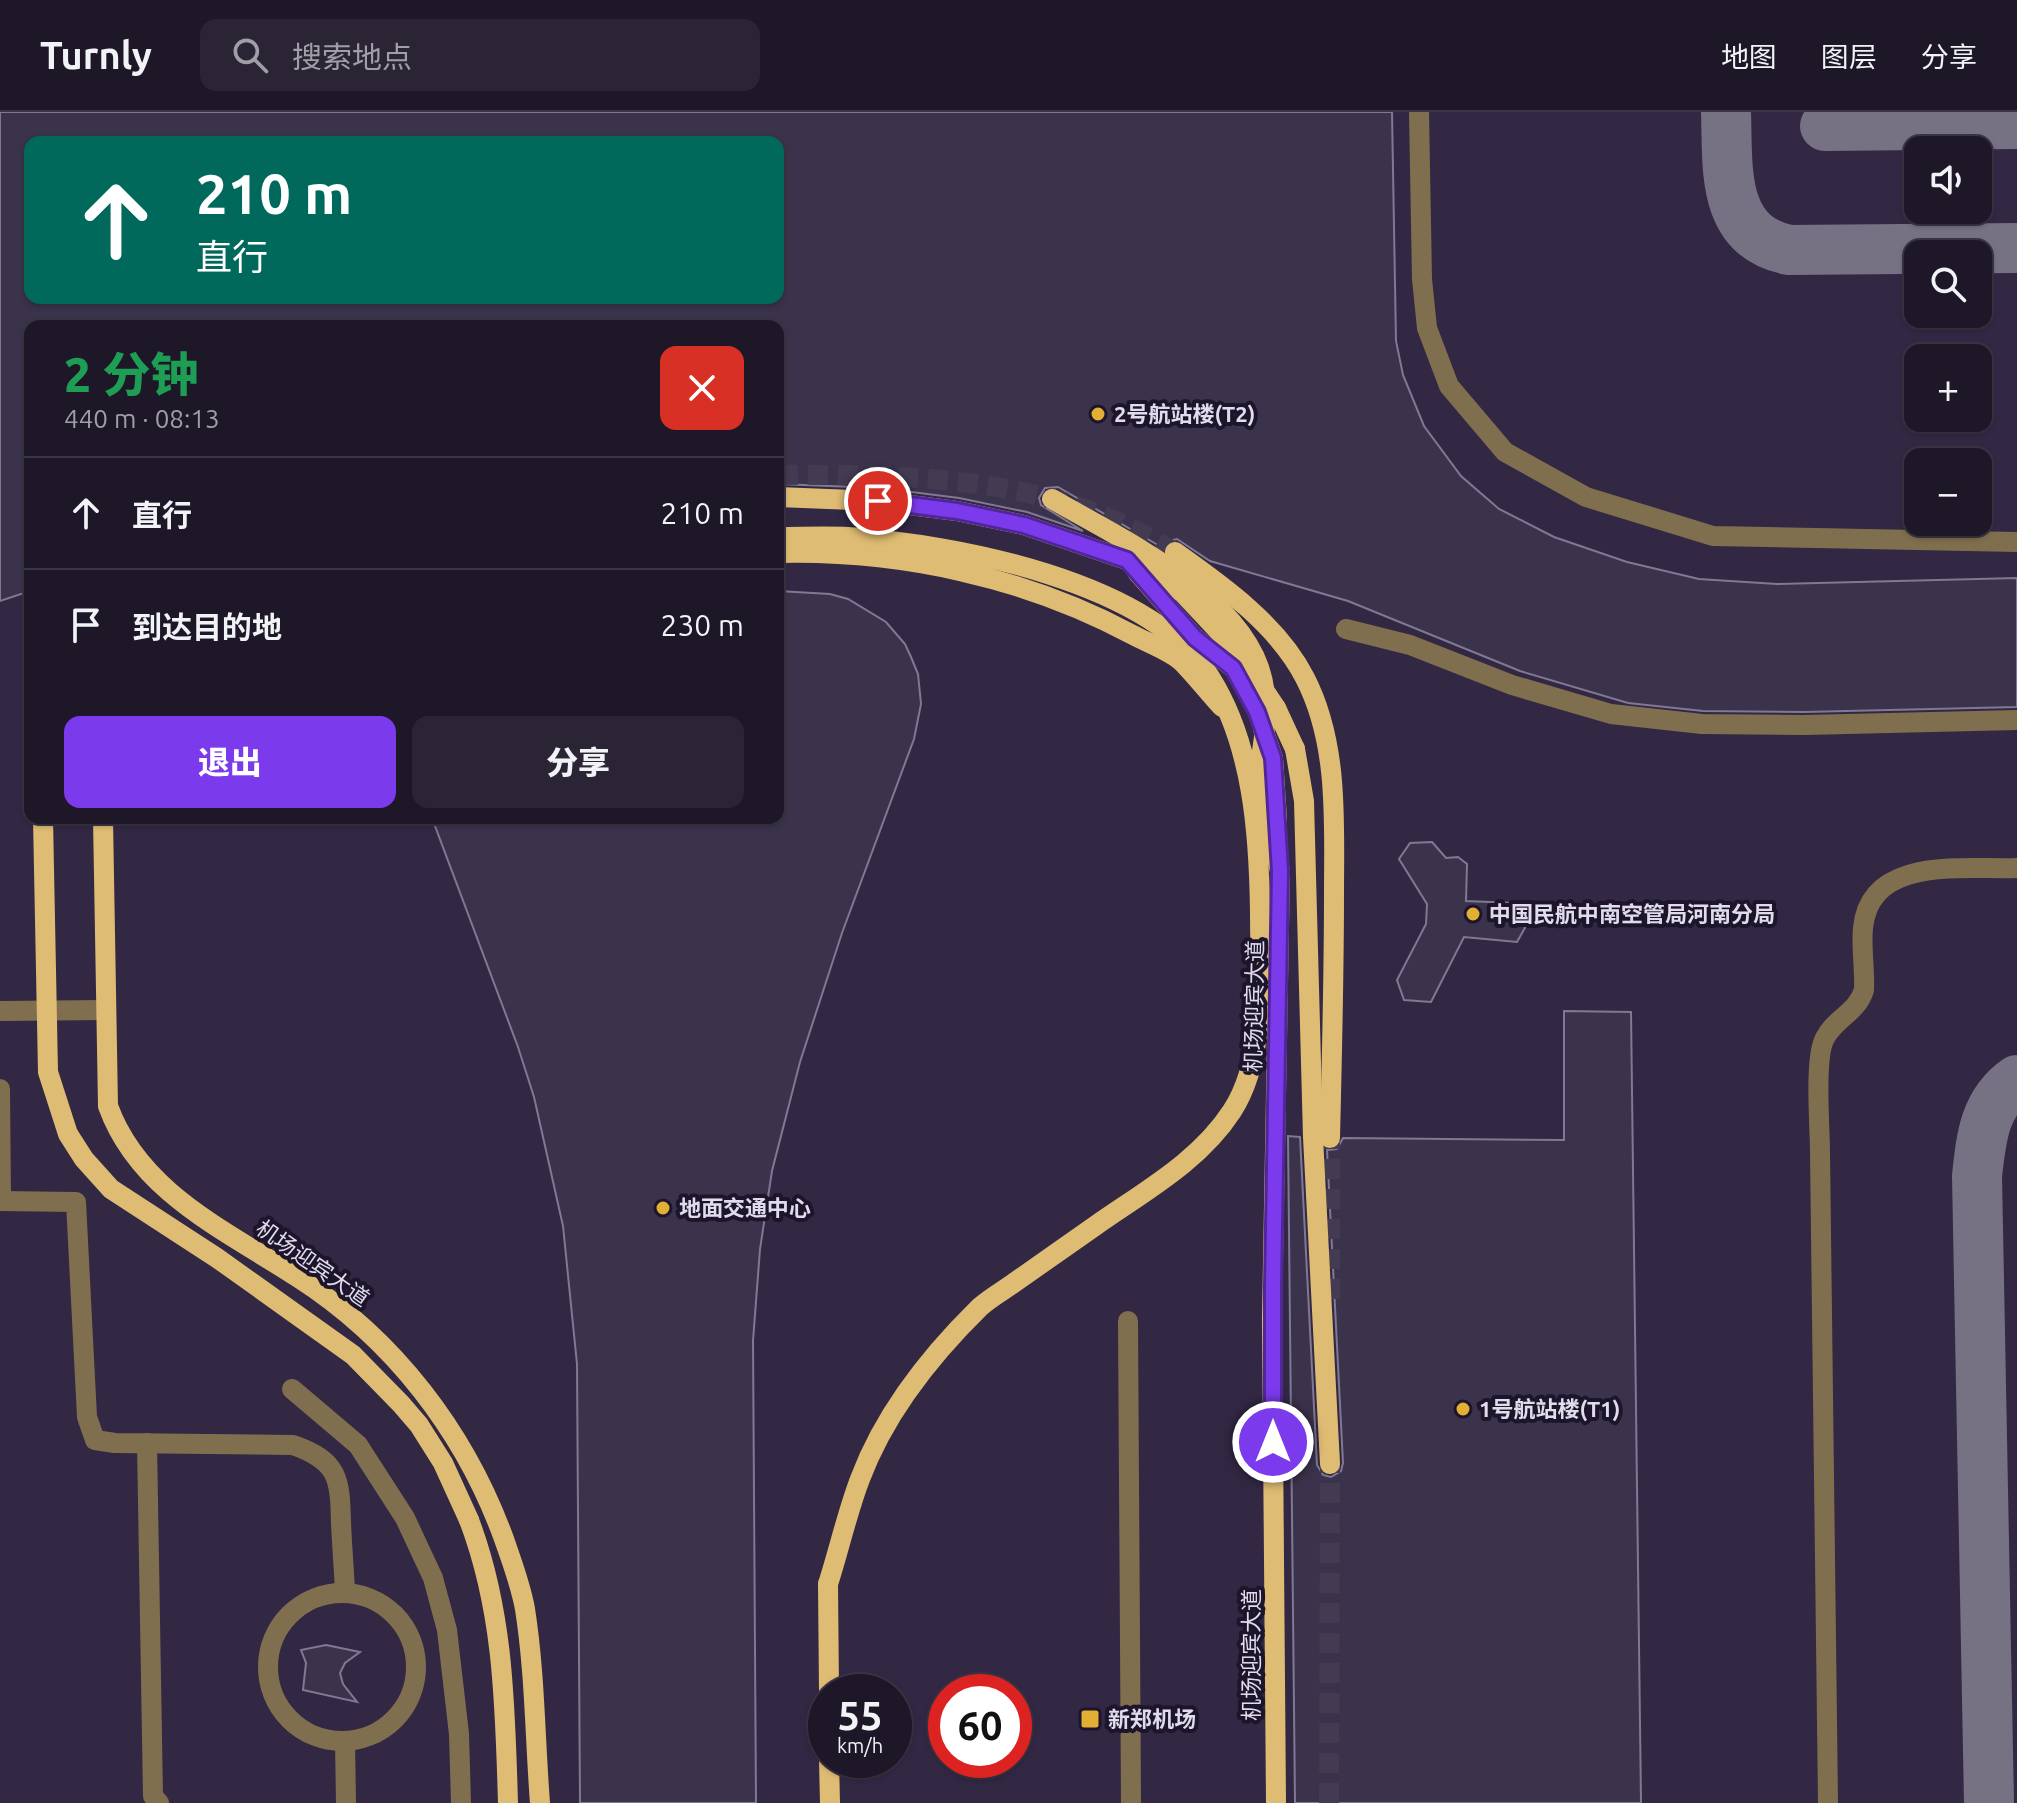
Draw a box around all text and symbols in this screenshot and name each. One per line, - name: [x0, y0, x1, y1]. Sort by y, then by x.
- search box: [200, 19, 760, 91]
- icon: search: [228, 33, 272, 77]
- text: Turnly: [40, 34, 152, 76]
- text: 搜索地点: [292, 40, 412, 74]
- text: 地图: [1721, 41, 1777, 72]
- text: 图层: [1821, 41, 1877, 72]
- text: 分享: [1921, 41, 1977, 72]
- map controls: [1904, 136, 1992, 536]
- button: sound: [1904, 136, 1992, 224]
- text: 210 m: [196, 162, 352, 225]
- icon: ahead: [64, 168, 168, 272]
- text: 直行: [196, 236, 268, 277]
- button: search: [1904, 240, 1992, 328]
- button: +: [1904, 344, 1992, 432]
- button: close: [660, 346, 744, 430]
- text: 2 分钟: [64, 347, 199, 401]
- place label: 2号航站楼(T2): [1114, 401, 1255, 427]
- text: 440 m · 08:13: [64, 404, 220, 433]
- marker: 2号航站楼(T2): [1089, 405, 1107, 423]
- button: −: [1904, 448, 1992, 536]
- pin: [844, 467, 912, 535]
- icon: arrive: [856, 479, 900, 523]
- icon: ahead: [64, 491, 108, 535]
- text: 210 m: [660, 496, 744, 530]
- text: 直行: [132, 498, 192, 532]
- icon: arrive: [64, 603, 108, 647]
- text: 230 m: [660, 608, 744, 642]
- text: 到达目的地: [132, 610, 282, 644]
- button: 退出: [64, 716, 396, 808]
- button: 分享: [412, 716, 744, 808]
- place label: 中国民航中南空管局河南分局: [1489, 901, 1775, 926]
- marker: 中国民航中南空管局河南分局: [1464, 905, 1482, 923]
- street label: 机场迎宾大道: [1240, 940, 1267, 1072]
- place label: 地面交通中心: [679, 1195, 811, 1220]
- marker: 地面交通中心: [654, 1199, 672, 1217]
- street label: 机场迎宾大道: [252, 1214, 375, 1311]
- place label: 1号航站楼(T1): [1479, 1396, 1620, 1422]
- position arrow: [1231, 1400, 1315, 1484]
- marker: 1号航站楼(T1): [1454, 1400, 1472, 1418]
- street label: 机场迎宾大道: [1238, 1589, 1263, 1721]
- speed limit sign: 60: [928, 1674, 1032, 1778]
- text: 55: [837, 1693, 883, 1738]
- place label: 新郑机场: [1108, 1706, 1196, 1731]
- marker: 新郑机场: [1079, 1708, 1101, 1730]
- text: km/h: [837, 1734, 883, 1757]

